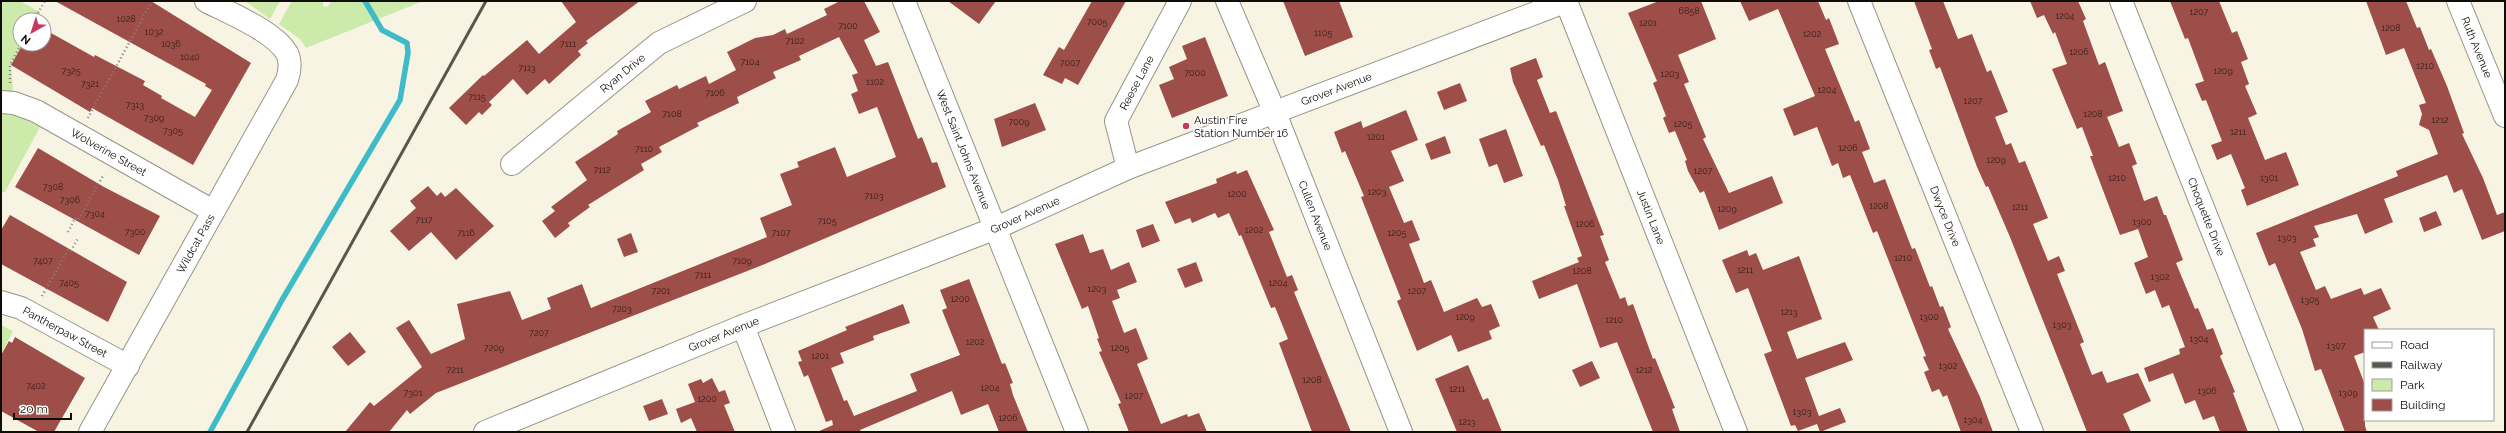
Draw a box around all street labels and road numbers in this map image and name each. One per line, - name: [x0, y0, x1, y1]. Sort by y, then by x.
- street label: Ruth Avenue: [2459, 15, 2495, 80]
- street label: Ryan Drive: [597, 50, 648, 95]
- street label: Reese Lane: [1117, 53, 1157, 112]
- street label: Grover Avenue: [1299, 69, 1374, 108]
- street label: West Saint Johns Avenue: [934, 88, 994, 212]
- street label: Wolverine Street: [69, 126, 149, 179]
- street label: Choquette Drive: [2185, 176, 2228, 258]
- street label: Cullen Avenue: [1296, 179, 1335, 253]
- street label: Dwyce Drive: [1927, 184, 1964, 249]
- street label: Justin Lane: [1634, 188, 1668, 247]
- street label: Grover Avenue: [988, 193, 1062, 236]
- street label: Wildcat Pass: [174, 212, 217, 275]
- street label: Pantherpaw Street: [21, 304, 110, 360]
- street label: Grover Avenue: [687, 314, 761, 354]

